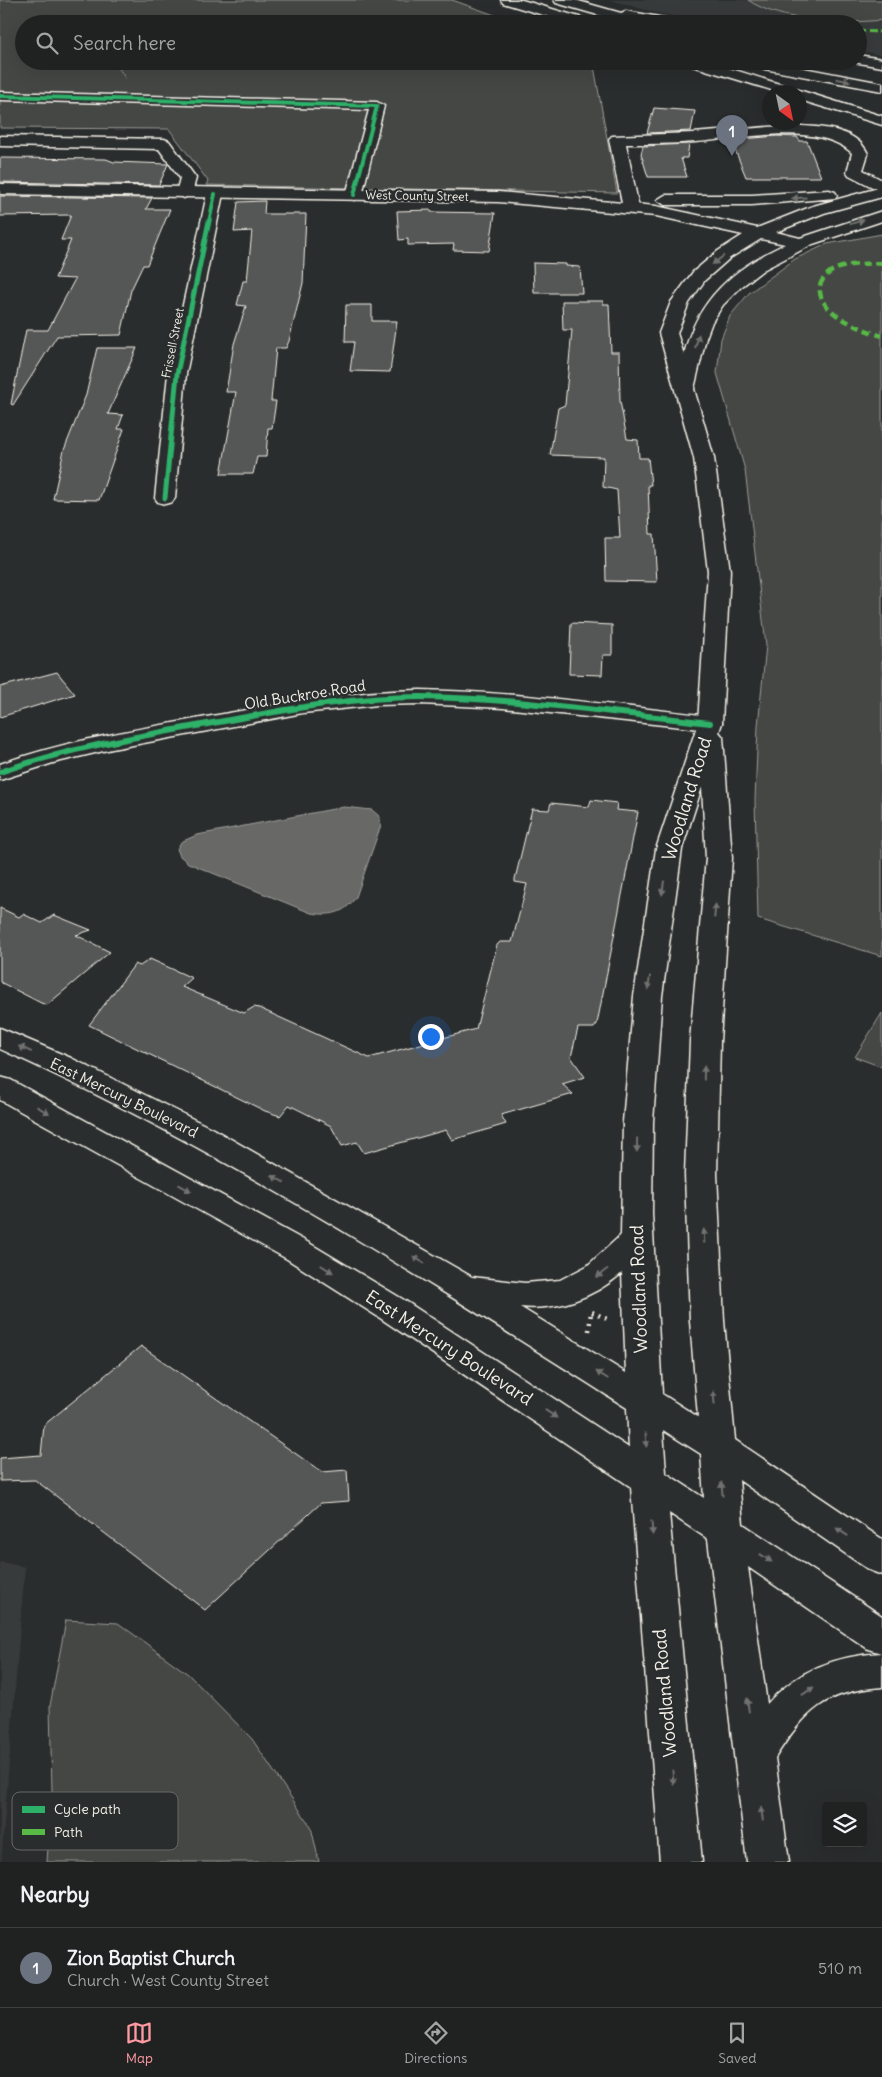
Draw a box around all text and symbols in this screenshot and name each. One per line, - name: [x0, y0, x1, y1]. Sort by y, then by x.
- search box: [15, 15, 867, 70]
- icon: search: [33, 29, 61, 57]
- text: Search here: [73, 31, 176, 55]
- one-way arrow: [835, 77, 851, 85]
- north arrow: [762, 85, 807, 130]
- pin: 1: [716, 115, 748, 156]
- street label: West County Street: [365, 187, 469, 204]
- one-way arrow: [790, 195, 806, 203]
- one-way arrow: [850, 218, 865, 226]
- one-way arrow: [711, 255, 725, 265]
- street label: Frissell Street: [158, 306, 187, 379]
- one-way arrow: [693, 333, 701, 349]
- street label: Old Buckroe Road: [243, 676, 367, 713]
- street label: Woodland Road: [657, 734, 716, 864]
- one-way arrow: [659, 880, 667, 896]
- one-way arrow: [711, 903, 719, 919]
- one-way arrow: [645, 975, 653, 991]
- your location: [418, 1024, 444, 1050]
- one-way arrow: [18, 1045, 32, 1053]
- street label: East Mercury Boulevard: [47, 1053, 201, 1142]
- one-way arrow: [700, 1065, 708, 1081]
- one-way arrow: [35, 1106, 50, 1114]
- one-way arrow: [633, 1137, 641, 1153]
- one-way arrow: [272, 1174, 285, 1183]
- one-way arrow: [178, 1184, 193, 1192]
- street label: Woodland Road: [625, 1224, 652, 1354]
- one-way arrow: [699, 1228, 707, 1244]
- one-way arrow: [412, 1256, 426, 1265]
- one-way arrow: [320, 1264, 333, 1273]
- one-way arrow: [595, 1268, 609, 1278]
- street label: East Mercury Boulevard: [361, 1285, 538, 1410]
- one-way arrow: [596, 1370, 609, 1380]
- one-way arrow: [710, 1390, 718, 1406]
- one-way arrow: [544, 1410, 557, 1419]
- one-way arrow: [642, 1432, 650, 1448]
- one-way arrow: [717, 1480, 725, 1496]
- one-way arrow: [648, 1520, 656, 1536]
- one-way arrow: [835, 1527, 849, 1536]
- one-way arrow: [759, 1553, 772, 1563]
- street label: Woodland Road: [647, 1628, 682, 1758]
- one-way arrow: [801, 1686, 815, 1695]
- one-way arrow: [744, 1697, 752, 1713]
- one-way arrow: [669, 1769, 677, 1785]
- legend: [12, 1792, 178, 1850]
- text: Cycle path: [54, 1800, 121, 1818]
- map controls: [822, 1802, 867, 1847]
- button: layers: [822, 1802, 867, 1847]
- one-way arrow: [758, 1805, 766, 1821]
- text: Path: [54, 1823, 83, 1841]
- text: Nearby: [20, 1881, 90, 1908]
- text: Zion Baptist Church: [67, 1946, 235, 1970]
- text: 1: [33, 1958, 39, 1978]
- text: 510 m: [818, 1958, 862, 1978]
- text: Church · West County Street: [67, 1970, 269, 1990]
- tab: Map: [125, 2019, 153, 2067]
- tab: Directions: [404, 2019, 467, 2067]
- tab: Saved: [718, 2019, 757, 2067]

